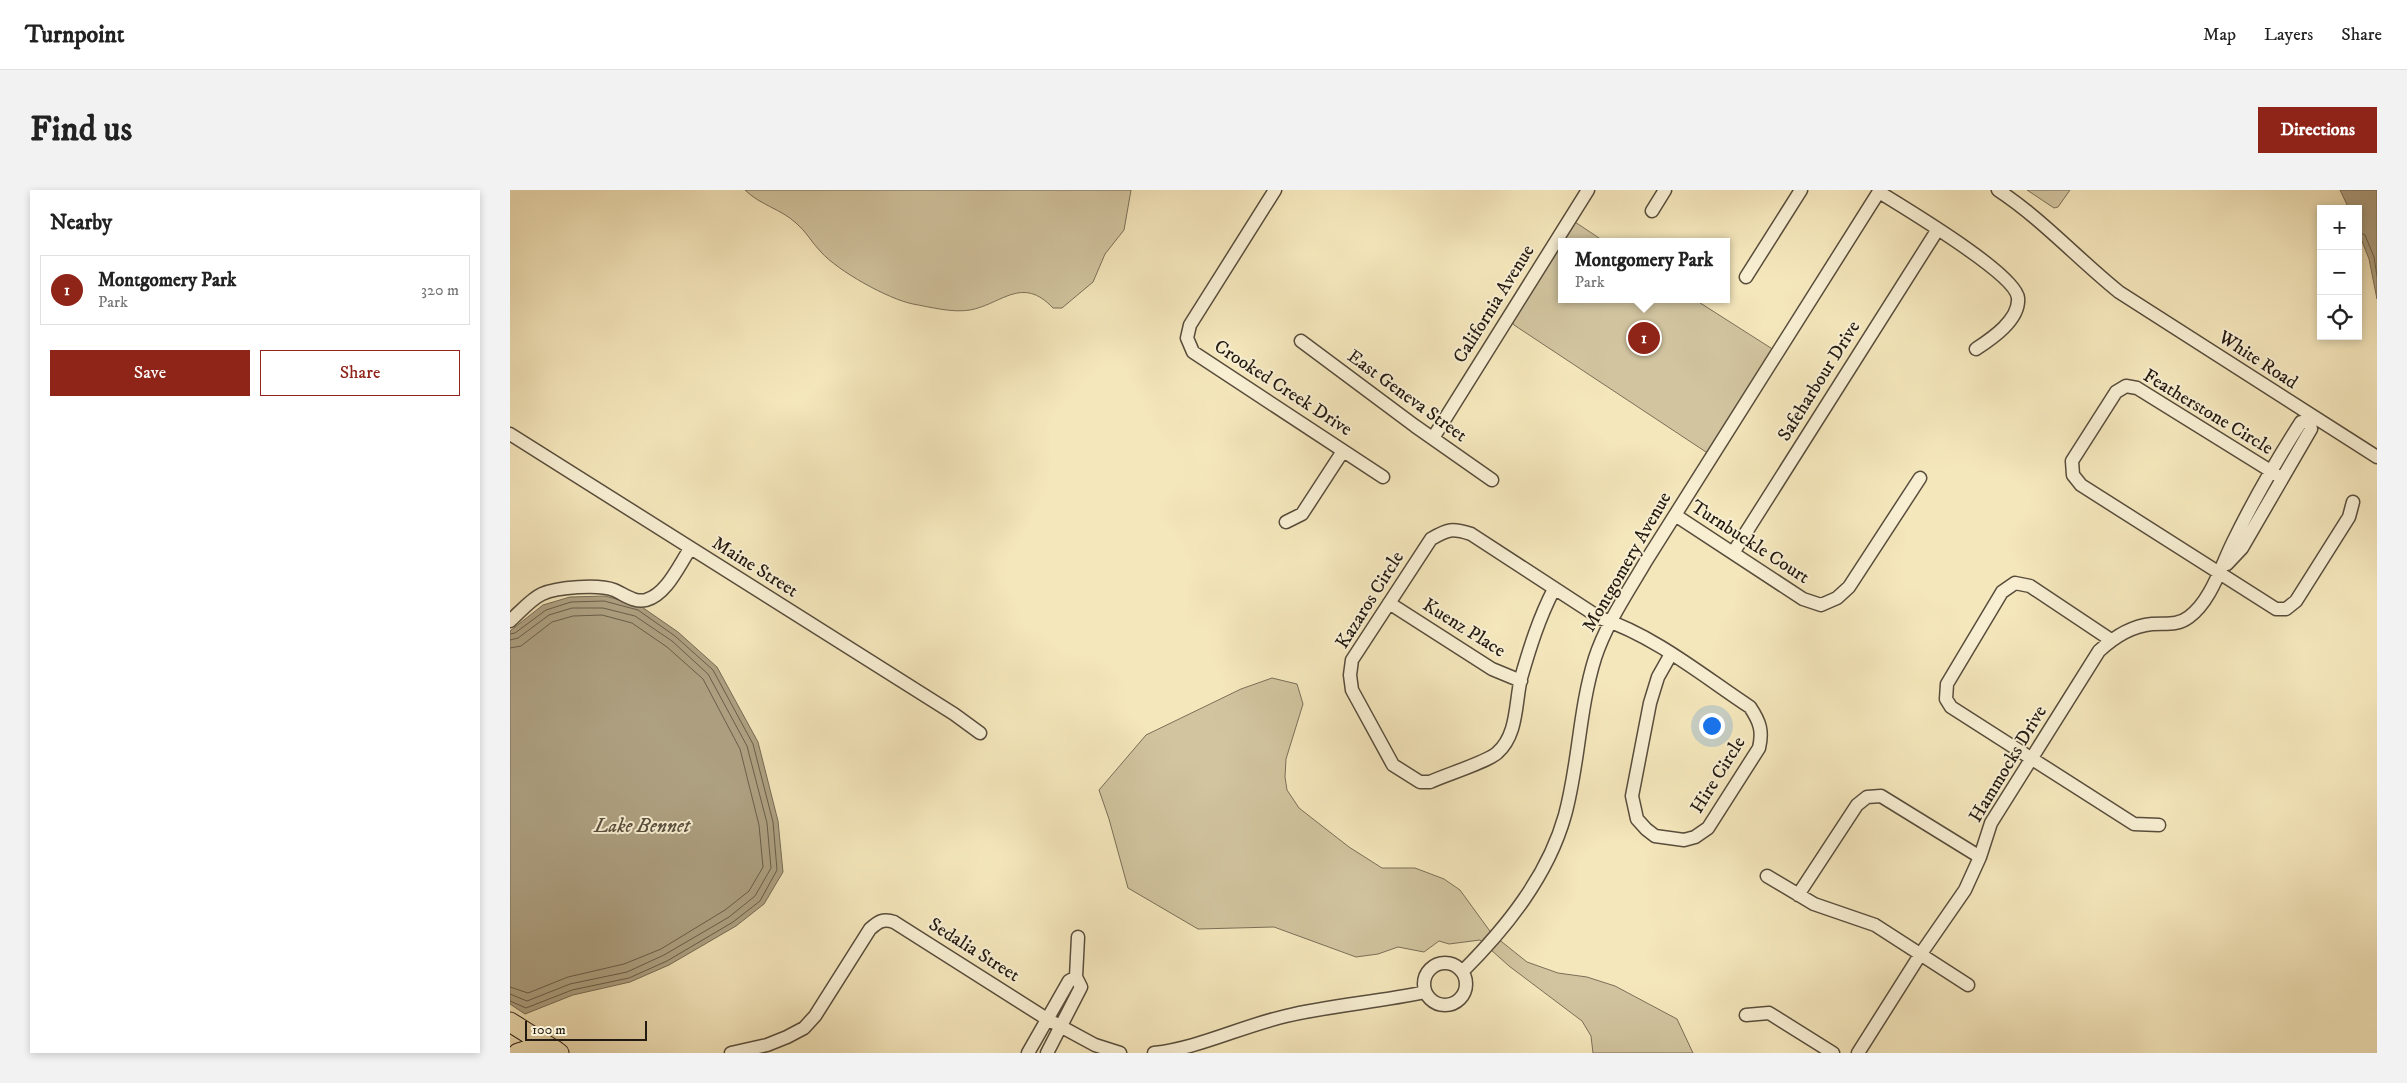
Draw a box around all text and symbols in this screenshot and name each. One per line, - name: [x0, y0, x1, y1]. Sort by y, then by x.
- text: Turnpoint: [25, 20, 124, 50]
- text: Map: [2203, 24, 2236, 46]
- text: Layers: [2264, 24, 2313, 46]
- text: Share: [2341, 24, 2382, 46]
- button: Directions: [2258, 107, 2377, 153]
- text: Find us: [30, 108, 132, 152]
- map controls: [2317, 205, 2362, 340]
- button: +: [2317, 205, 2362, 250]
- text: Nearby: [50, 210, 112, 236]
- popup: [1558, 238, 1730, 303]
- street label: California Avenue: [1448, 240, 1540, 367]
- text: Montgomery Park: [1575, 249, 1713, 272]
- button: −: [2317, 250, 2362, 295]
- text: Montgomery Park: [98, 269, 236, 292]
- text: Park: [1575, 272, 1605, 292]
- text: 1: [64, 280, 70, 300]
- text: 320 m: [421, 280, 459, 300]
- text: Park: [98, 292, 128, 312]
- button: locate: [2317, 295, 2362, 340]
- street label: Safeharbour Drive: [1773, 316, 1865, 446]
- pin: 1: [1628, 319, 1660, 357]
- street label: White Road: [2213, 325, 2302, 394]
- street label: Crooked Creek Drive: [1210, 335, 1356, 441]
- street label: East Geneva Street: [1343, 345, 1471, 447]
- button: Save: [50, 350, 250, 396]
- button: Share: [260, 350, 460, 396]
- street label: Featherstone Circle: [2139, 364, 2277, 460]
- street label: Montgomery Avenue: [1578, 488, 1676, 636]
- street label: Turnbuckle Court: [1686, 495, 1814, 589]
- street label: Maine Street: [708, 532, 802, 602]
- street label: Kazaros Circle: [1331, 547, 1409, 653]
- street label: Kuenz Place: [1418, 594, 1510, 663]
- street label: Hammocks Drive: [1964, 701, 2052, 827]
- your location: [1699, 713, 1725, 739]
- street label: Hire Circle: [1685, 732, 1751, 818]
- water label: Lake Bennet: [593, 814, 692, 839]
- street label: Sedalia Street: [924, 913, 1024, 987]
- scale bar: [525, 1018, 648, 1041]
- text: 100 m: [532, 1021, 566, 1039]

